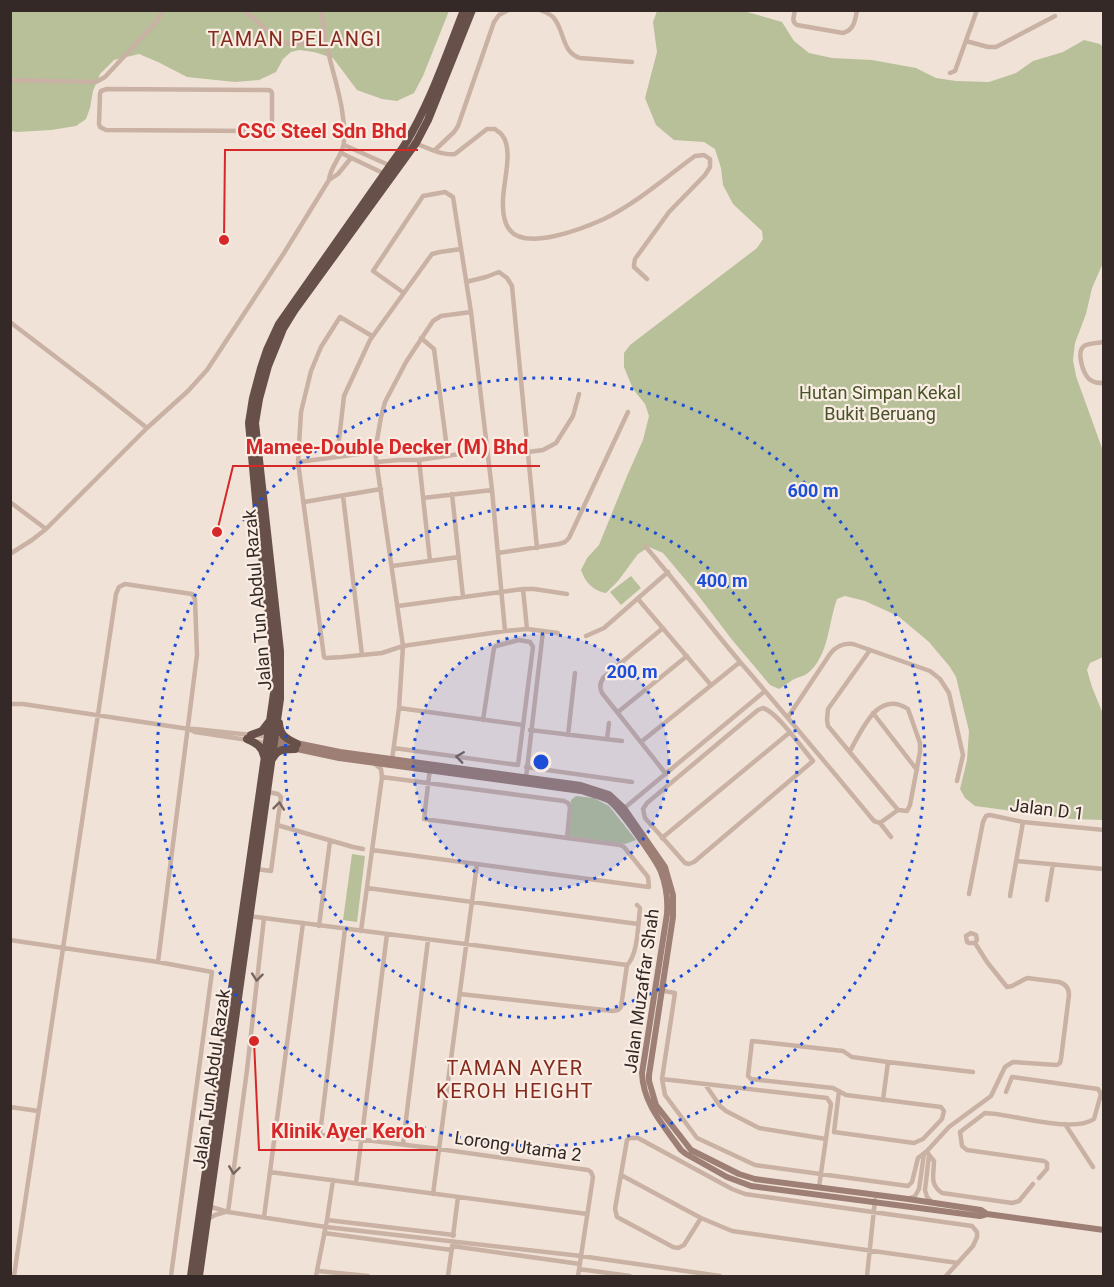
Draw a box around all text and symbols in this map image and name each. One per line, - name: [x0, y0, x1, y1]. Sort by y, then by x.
- district label: TAMAN PELANGI: [208, 27, 382, 51]
- callout: CSC Steel Sdn Bhd: [225, 112, 418, 150]
- text: CSC Steel Sdn Bhd: [237, 119, 407, 143]
- park label: Hutan Simpan Kekal Bukit Beruang: [799, 382, 961, 424]
- callout: Mamee-Double Decker (M) Bhd: [233, 428, 540, 466]
- text: Mamee-Double Decker (M) Bhd: [246, 435, 528, 459]
- text: 600 m: [787, 480, 839, 501]
- street label: Jalan Tun Abdul Razak: [239, 508, 275, 691]
- text: 400 m: [696, 570, 748, 591]
- text: 200 m: [606, 661, 658, 682]
- one-way arrow: [455, 751, 464, 764]
- centre of rings: [531, 752, 551, 772]
- street label: Jalan D 1: [1009, 794, 1085, 824]
- one-way arrow: [272, 801, 285, 810]
- street label: Jalan Muzaffar Shah: [619, 907, 663, 1075]
- one-way arrow: [252, 972, 264, 981]
- street label: Jalan Tun Abdul Razak: [188, 987, 234, 1170]
- district label: TAMAN AYER KEROH HEIGHT: [436, 1056, 594, 1103]
- callout: Klinik Ayer Keroh: [259, 1112, 438, 1150]
- text: Klinik Ayer Keroh: [271, 1119, 425, 1143]
- street label: Lorong Utama 2: [453, 1127, 583, 1165]
- one-way arrow: [228, 1165, 240, 1175]

